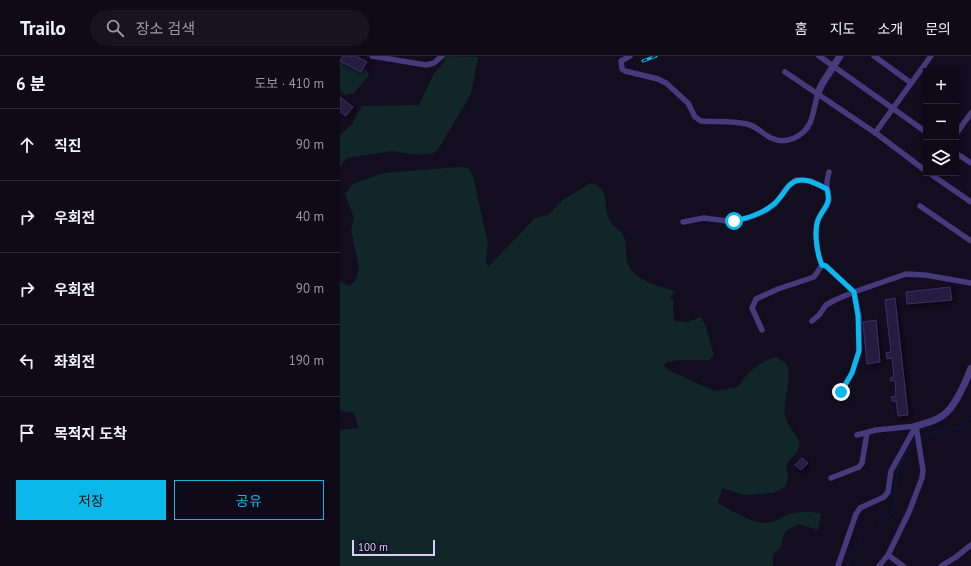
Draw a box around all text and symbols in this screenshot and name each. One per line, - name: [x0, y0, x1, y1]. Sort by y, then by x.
- search box: [90, 10, 370, 46]
- text: Trailo: [20, 16, 66, 40]
- icon: search: [104, 17, 126, 39]
- text: 장소 검색: [136, 19, 195, 38]
- text: 홈: [795, 20, 808, 38]
- text: 지도: [830, 20, 855, 38]
- text: 소개: [877, 20, 903, 38]
- text: 문의: [925, 20, 951, 38]
- map controls: [923, 68, 959, 176]
- button: +: [923, 68, 959, 104]
- text: 6 분: [16, 73, 46, 95]
- text: 도보 · 410 m: [254, 75, 324, 92]
- button: −: [923, 104, 959, 140]
- icon: ahead: [16, 134, 38, 156]
- text: 직진: [54, 136, 82, 155]
- text: 90 m: [296, 136, 324, 153]
- button: layers: [923, 140, 959, 176]
- icon: right: [16, 206, 38, 228]
- text: 우회전: [54, 208, 95, 227]
- text: 40 m: [296, 208, 324, 225]
- route start: [725, 212, 743, 230]
- icon: right: [16, 278, 38, 300]
- text: 우회전: [54, 280, 95, 299]
- text: 90 m: [296, 280, 324, 297]
- icon: left: [16, 350, 38, 372]
- text: 좌회전: [54, 352, 95, 371]
- text: 190 m: [289, 352, 324, 369]
- route end: [832, 383, 850, 401]
- icon: arrive: [16, 422, 38, 444]
- text: 목적지 도착: [54, 424, 127, 443]
- button: 저장: [16, 480, 166, 520]
- button: 공유: [174, 480, 324, 520]
- scale bar: [352, 538, 435, 557]
- text: 100 m: [358, 540, 388, 554]

